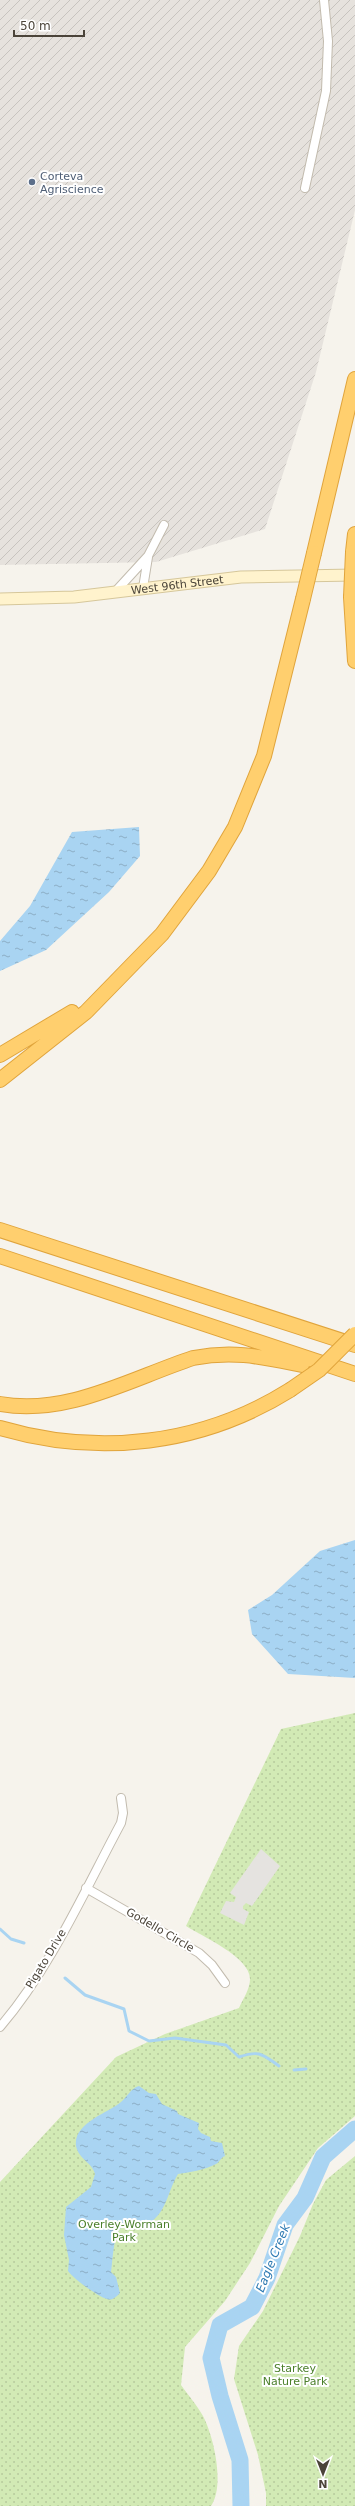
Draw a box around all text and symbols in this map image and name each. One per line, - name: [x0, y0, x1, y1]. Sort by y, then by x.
- scale bar: [14, 12, 84, 38]
- text: 50 m: [20, 19, 51, 33]
- place label: Corteva Agriscience: [40, 170, 104, 196]
- marker: Corteva Agriscience: [27, 177, 37, 187]
- street label: West 96th Street: [130, 573, 225, 597]
- street label: Godello Circle: [124, 1905, 196, 1955]
- street label: Pigato Drive: [23, 1927, 69, 1991]
- park label: Overley-Worman Park: [78, 2218, 170, 2244]
- water label: Eagle Creek: [253, 2221, 293, 2294]
- park label: Starkey Nature Park: [263, 2362, 328, 2388]
- north arrow: [303, 2454, 343, 2494]
- text: N: [318, 2477, 328, 2490]

